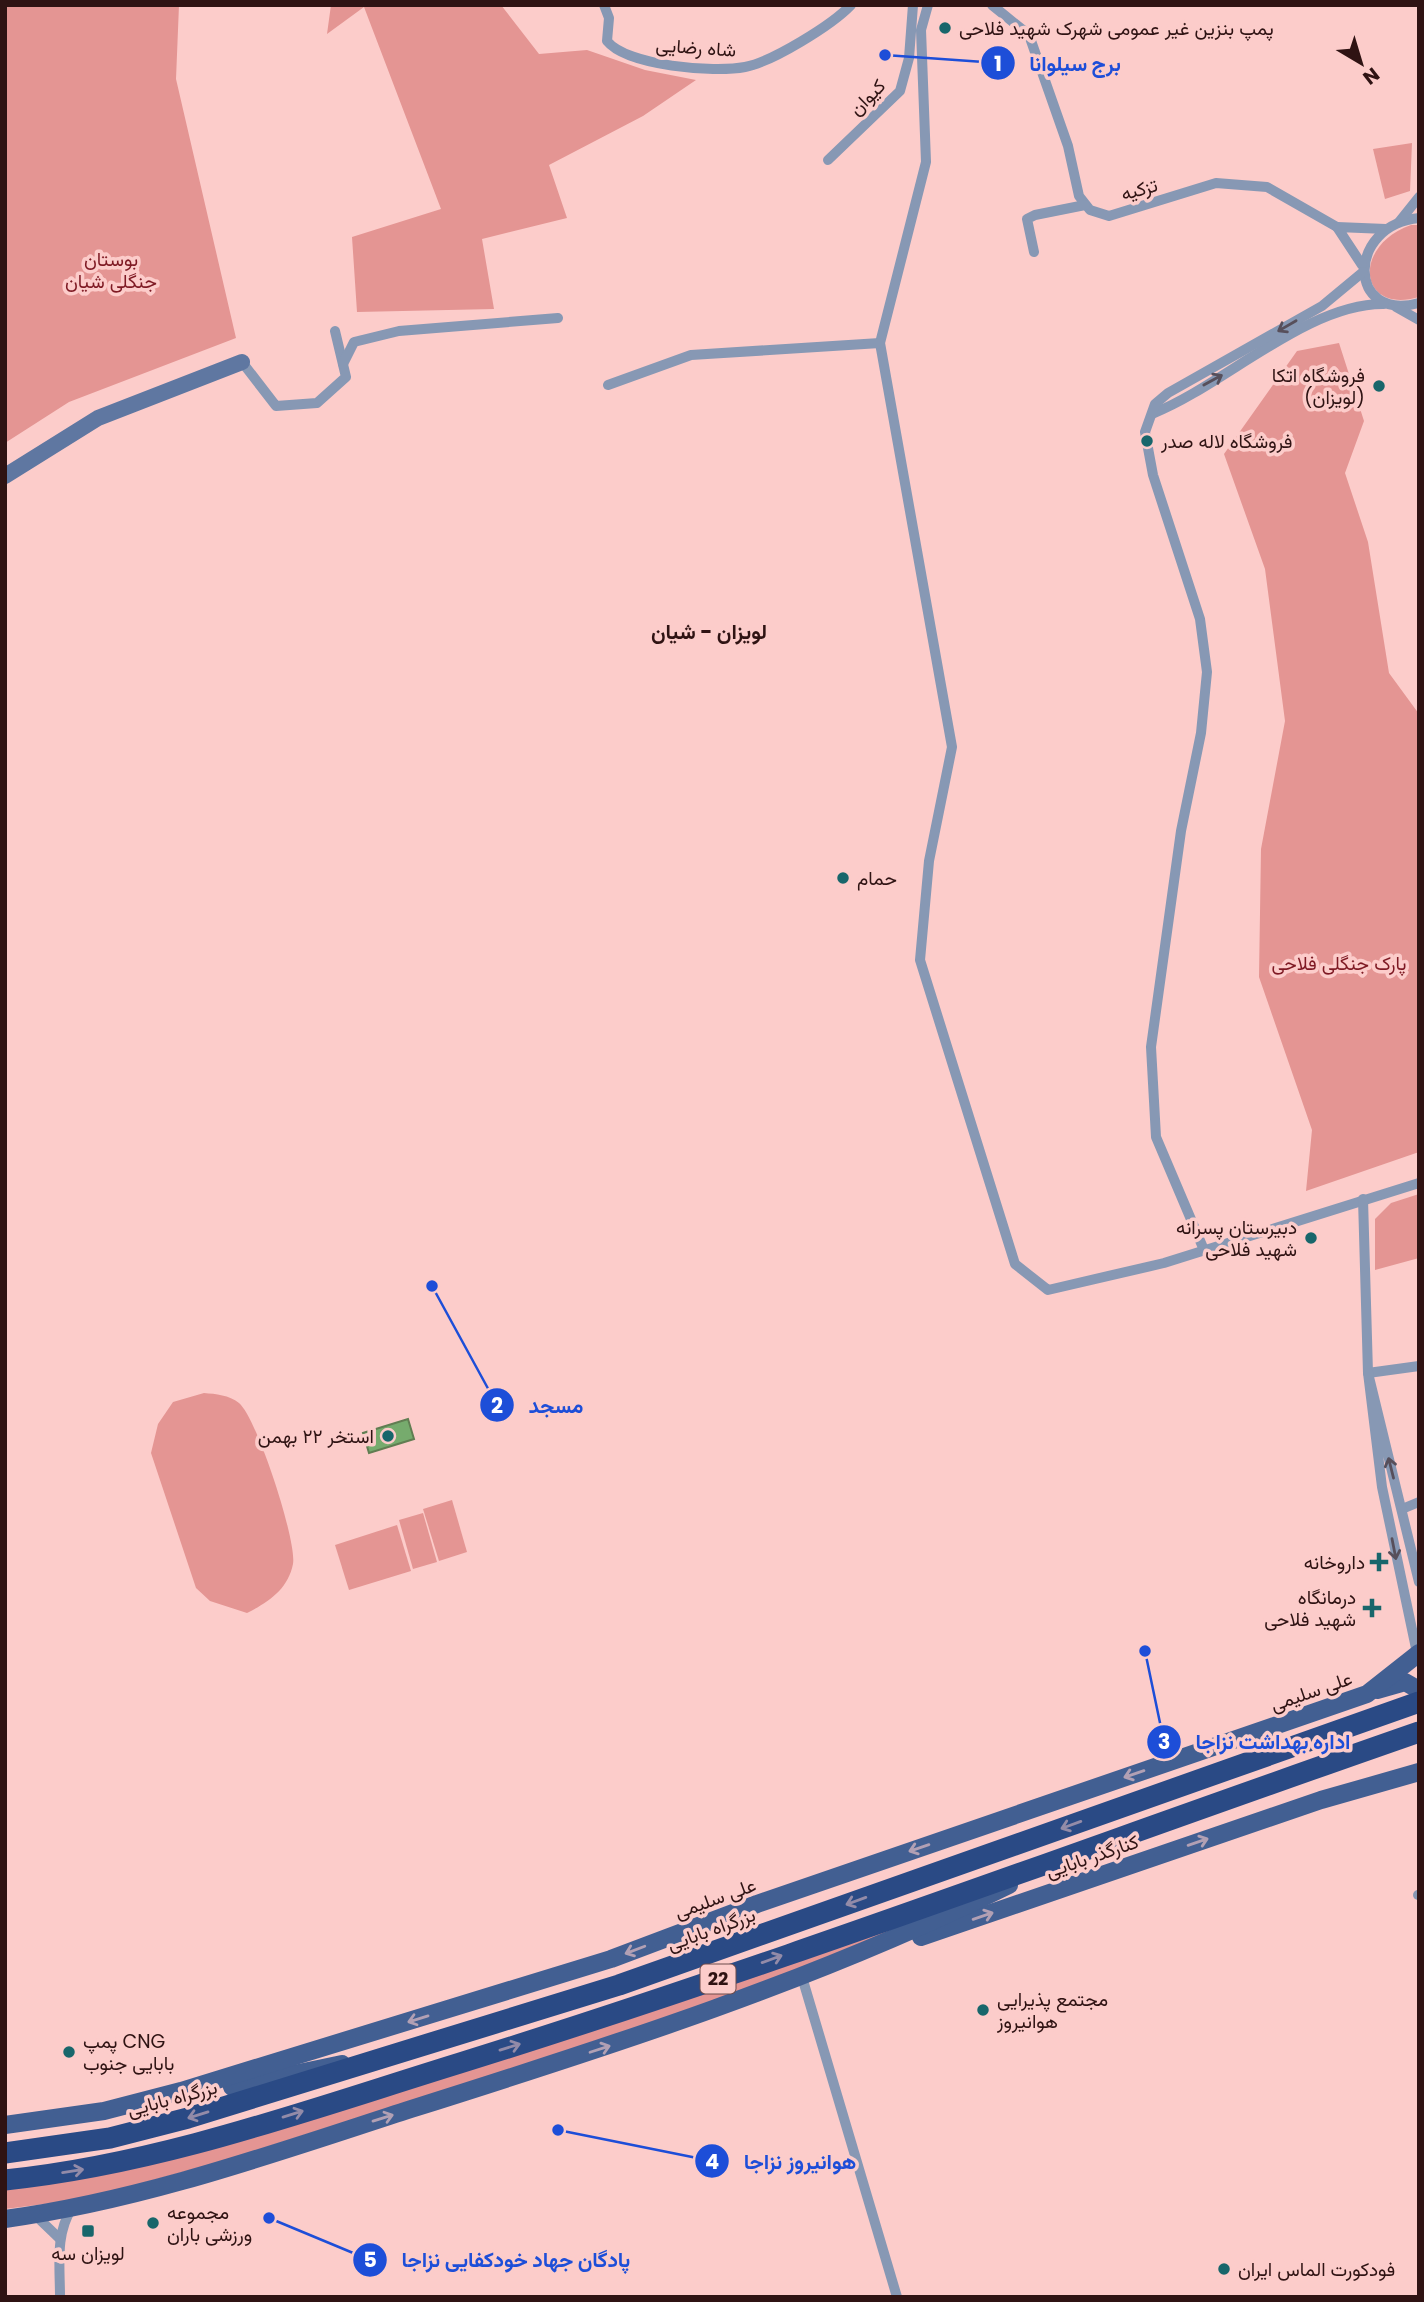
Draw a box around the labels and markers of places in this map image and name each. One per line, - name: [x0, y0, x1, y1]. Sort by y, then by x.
- place label: پمپ بنزین غیر عمومی شهرک شهید فلاحی: [959, 15, 1274, 42]
- marker: پمپ بنزین غیر عمومی شهرک شهید فلاحی: [937, 20, 953, 36]
- callout: برج سیلوانا: [980, 42, 1135, 84]
- place label: فروشگاه اتکا (لویزان): [1272, 362, 1365, 411]
- marker: فروشگاه اتکا (لویزان): [1371, 378, 1387, 394]
- place label: فروشگاه لاله صدر: [1160, 428, 1292, 455]
- marker: فروشگاه لاله صدر: [1139, 433, 1155, 449]
- place label: حمام: [857, 865, 897, 892]
- marker: حمام: [835, 870, 851, 886]
- place label: دبیرستان پسرانه شهید فلاحی: [1176, 1214, 1297, 1263]
- marker: دبیرستان پسرانه شهید فلاحی: [1303, 1230, 1319, 1246]
- callout: مسجد: [480, 1384, 597, 1426]
- place label: استخر ۲۲ بهمن: [258, 1423, 374, 1450]
- marker: استخر ۲۲ بهمن: [380, 1428, 396, 1444]
- place label: داروخانه: [1304, 1549, 1365, 1576]
- marker: داروخانه: [1371, 1554, 1387, 1570]
- place label: درمانگاه شهید فلاحی: [1264, 1584, 1356, 1633]
- marker: درمانگاه شهید فلاحی: [1362, 1598, 1382, 1618]
- callout: اداره بهداشت نزاجا: [1146, 1721, 1364, 1763]
- place label: مجتمع پذیرایی هوانیروز: [996, 1986, 1108, 2035]
- marker: مجتمع پذیرایی هوانیروز: [975, 2002, 991, 2018]
- place label: پمپ CNG بابایی جنوب: [83, 2028, 174, 2077]
- marker: پمپ CNG بابایی جنوب: [61, 2044, 77, 2060]
- callout: هوانیروز نزاجا: [694, 2140, 870, 2182]
- place label: مجموعه ورزشی باران: [167, 2199, 252, 2248]
- marker: مجموعه ورزشی باران: [145, 2215, 161, 2231]
- marker: لویزان سه: [80, 2223, 96, 2239]
- callout: پادگان جهاد خودکفایی نزاجا: [353, 2239, 644, 2281]
- place label: لویزان سه: [51, 2240, 125, 2267]
- place label: فودکورت الماس ایران: [1238, 2256, 1395, 2283]
- marker: فودکورت الماس ایران: [1216, 2261, 1232, 2277]

